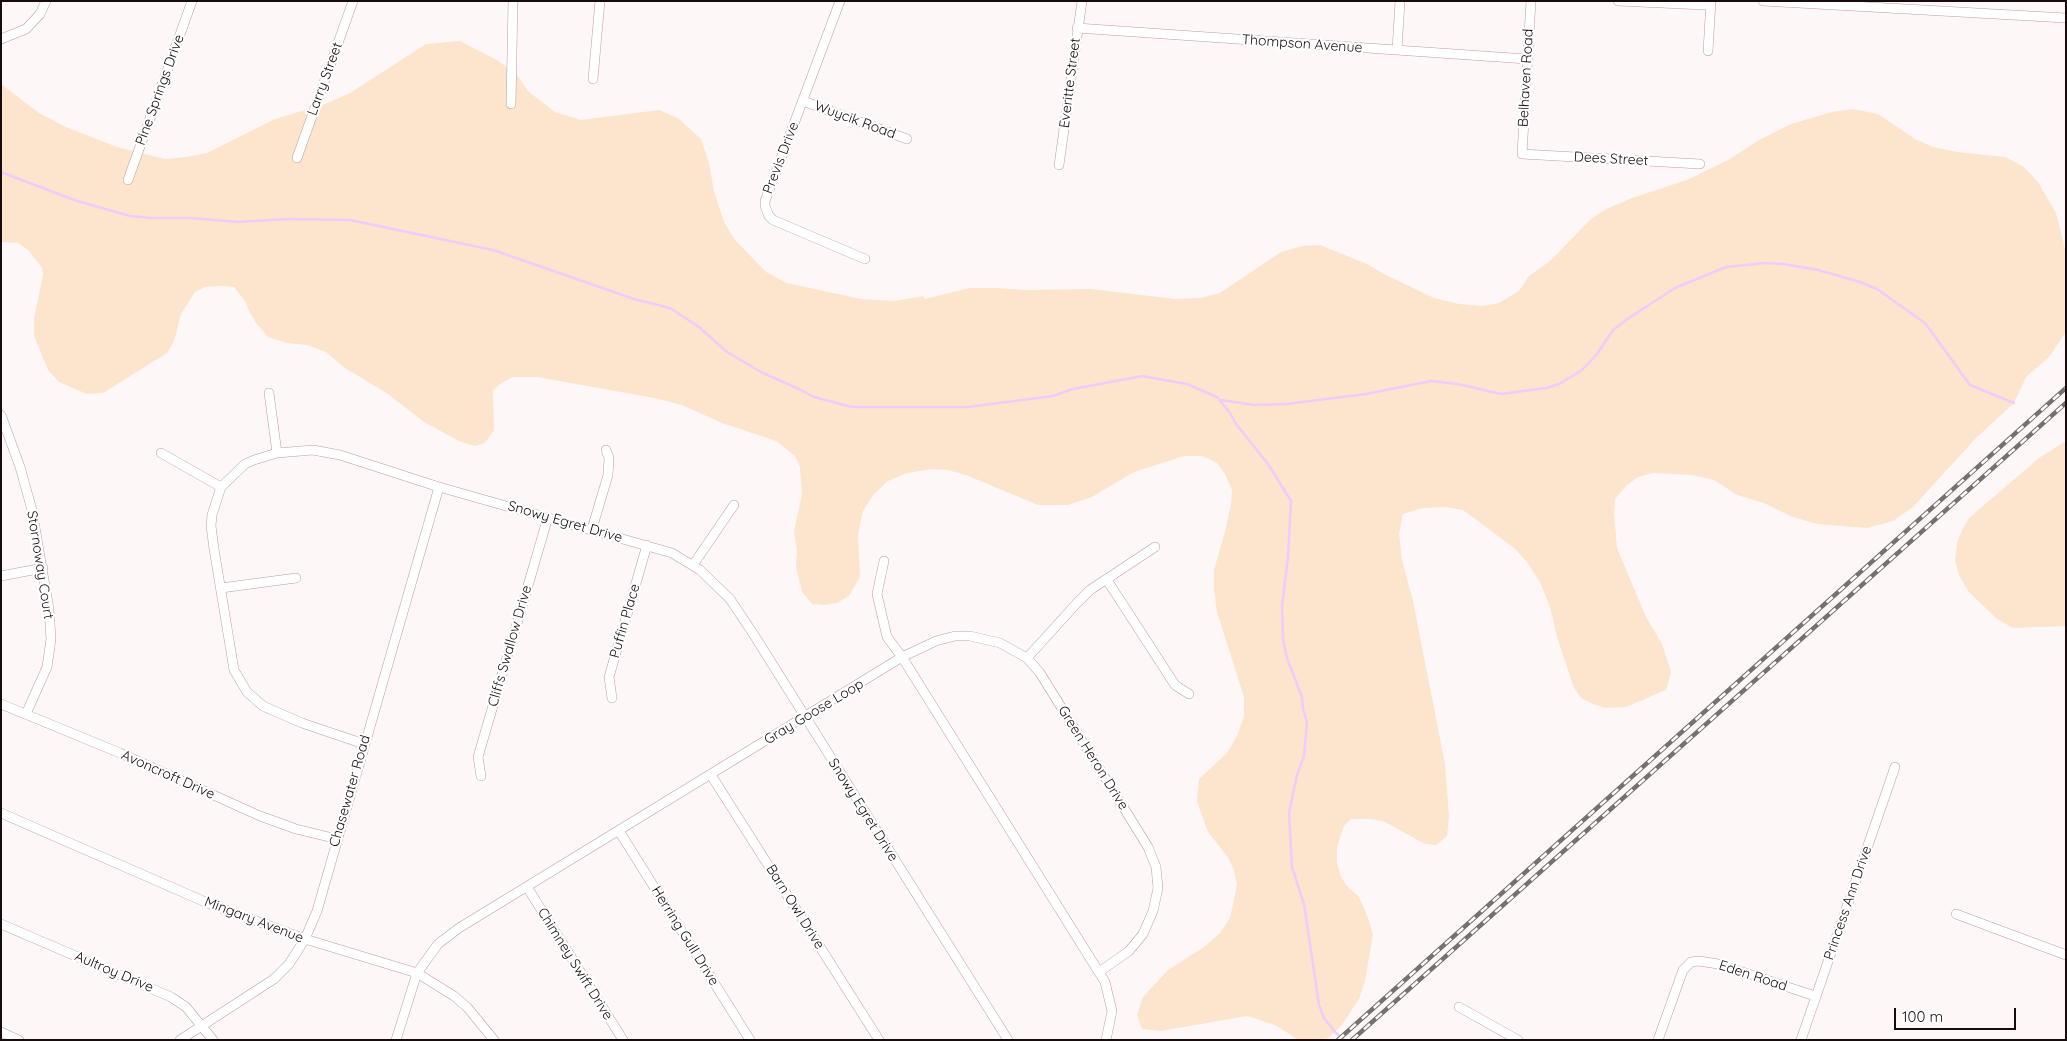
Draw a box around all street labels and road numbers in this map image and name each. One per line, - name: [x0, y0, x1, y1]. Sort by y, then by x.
- street label: Belhaven Road: [1515, 28, 1537, 128]
- street label: Thompson Avenue: [1241, 31, 1363, 57]
- street label: Pine Springs Drive: [132, 32, 188, 148]
- street label: Everitte Street: [1056, 37, 1084, 129]
- street label: Larry Street: [304, 40, 346, 118]
- street label: Wuycik Road: [812, 97, 898, 143]
- street label: Previs Drive: [760, 120, 802, 196]
- street label: Dees Street: [1573, 149, 1649, 169]
- street label: Snowy Egret Drive: [506, 498, 624, 546]
- street label: Stornoway Court: [23, 510, 57, 620]
- street label: Puffin Place: [606, 582, 644, 660]
- street label: Cliffs Swallow Drive: [485, 583, 535, 709]
- street label: Gray Goose Loop: [761, 676, 867, 748]
- street label: Green Heron Drive: [1054, 703, 1132, 813]
- street label: Chasewater Road: [326, 733, 374, 849]
- street label: Avoncroft Drive: [119, 747, 217, 803]
- street label: Snowy Egret Drive: [824, 755, 902, 865]
- street label: Princess Ann Drive: [1821, 844, 1875, 962]
- street label: Barn Owl Drive: [762, 861, 828, 953]
- street label: Herring Gull Drive: [648, 883, 722, 989]
- street label: Mingary Avenue: [202, 893, 306, 947]
- street label: Chimney Swift Drive: [534, 905, 616, 1023]
- street label: Aultroy Drive: [72, 948, 156, 996]
- street label: Eden Road: [1717, 957, 1789, 995]

